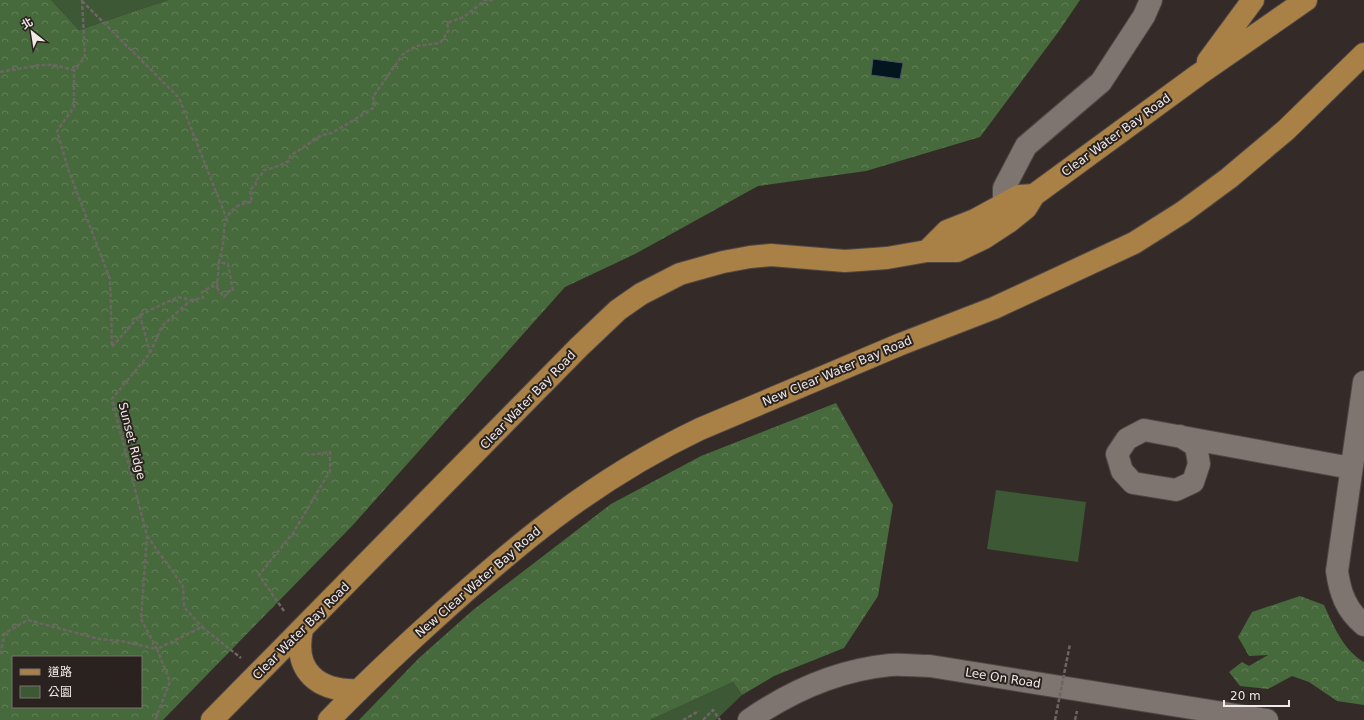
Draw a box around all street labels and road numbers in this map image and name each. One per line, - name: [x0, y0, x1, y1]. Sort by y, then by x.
- street label: Clear Water Bay Road: [1059, 91, 1173, 179]
- street label: New Clear Water Bay Road: [760, 333, 914, 409]
- street label: Clear Water Bay Road: [477, 348, 579, 452]
- street label: Sunset Ridge: [116, 401, 148, 481]
- street label: New Clear Water Bay Road: [413, 524, 543, 640]
- street label: Clear Water Bay Road: [250, 580, 352, 682]
- street label: Lee On Road: [964, 665, 1042, 691]

